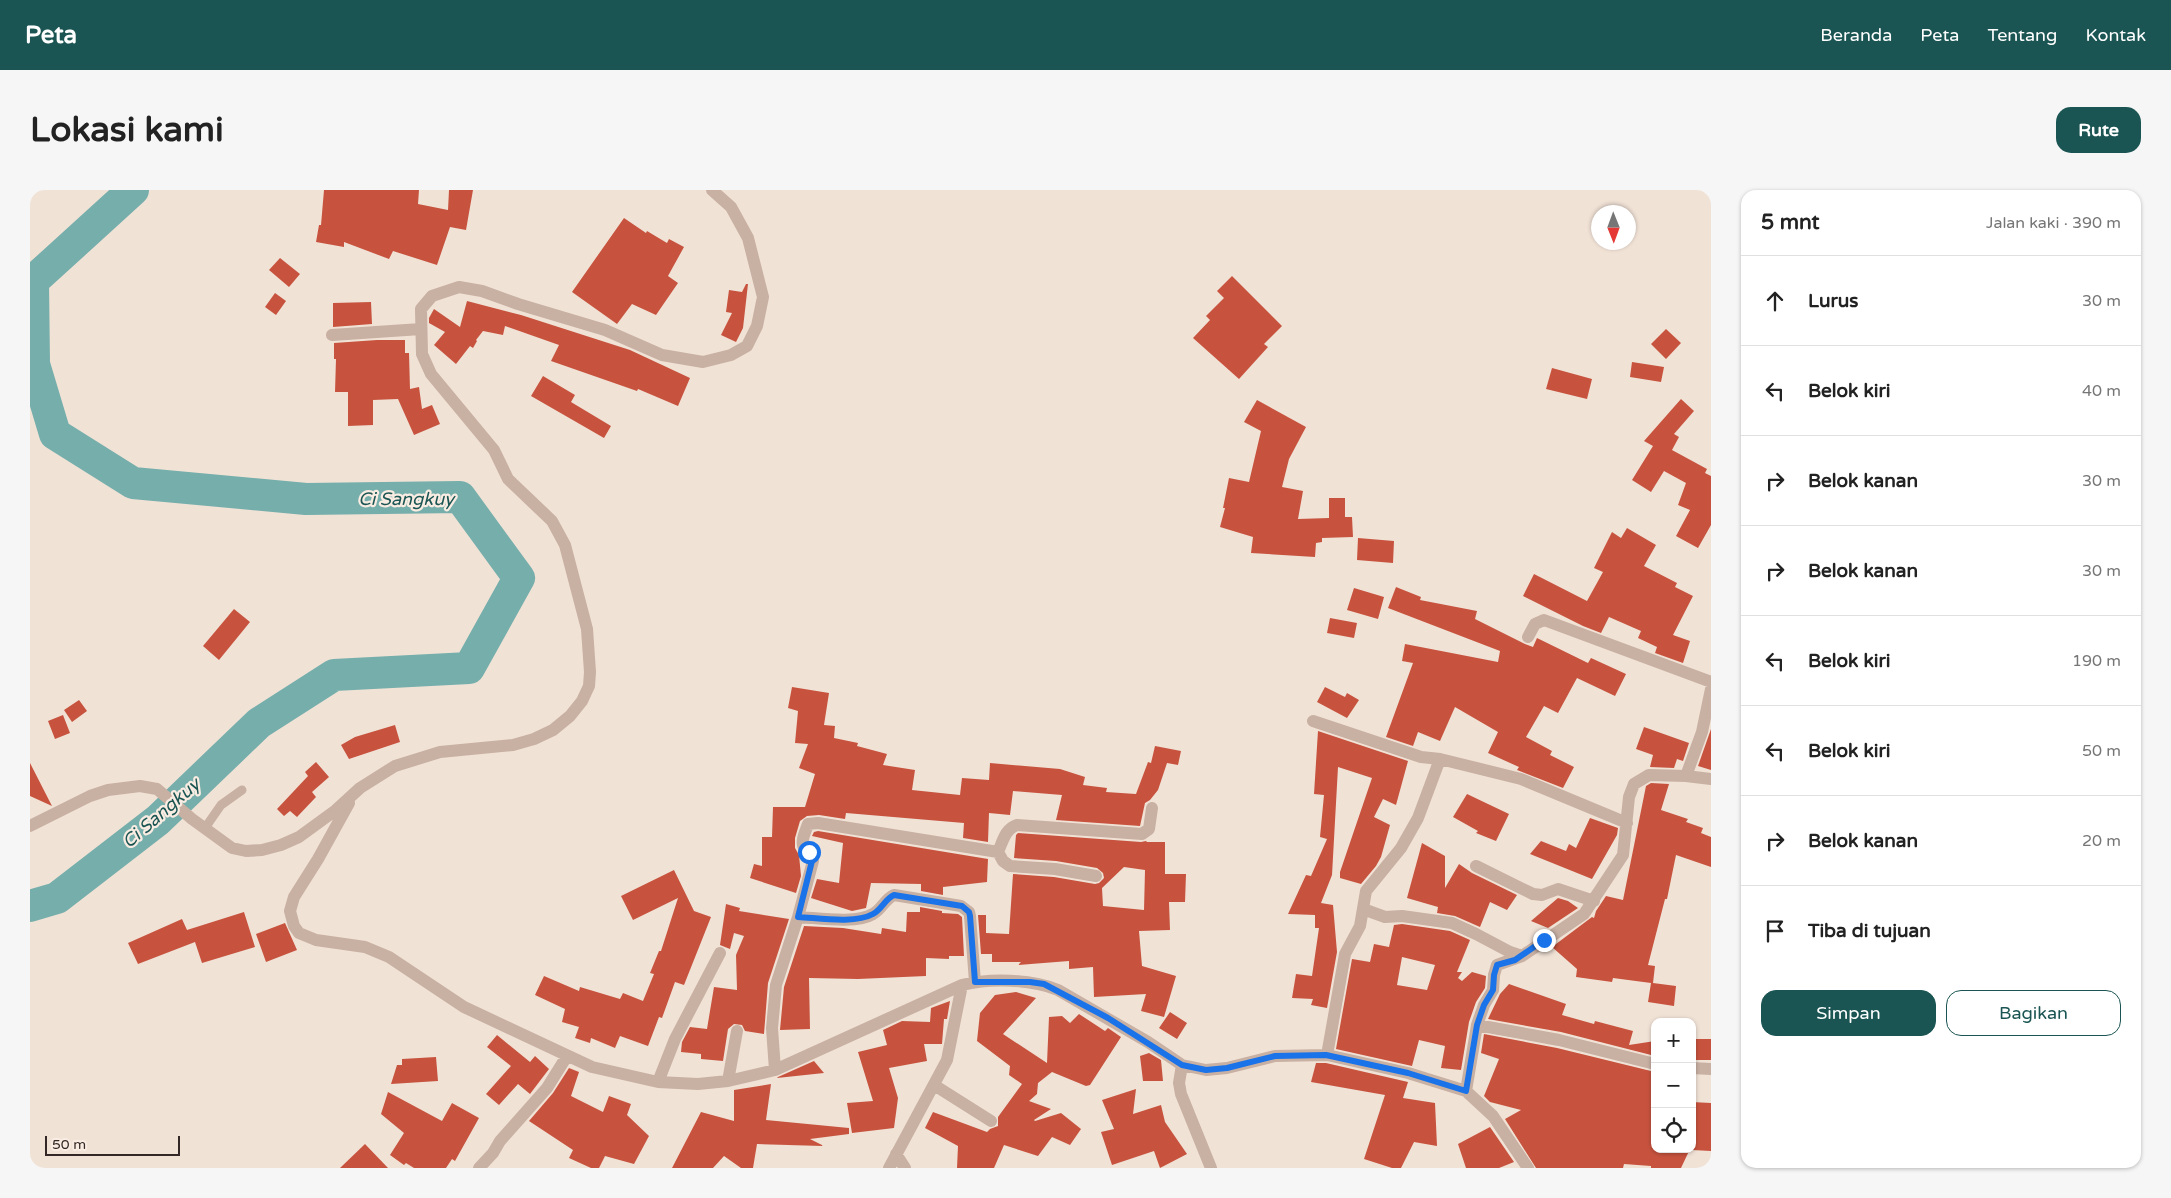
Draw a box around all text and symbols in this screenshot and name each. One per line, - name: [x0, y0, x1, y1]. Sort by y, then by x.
- text: Peta: [25, 21, 77, 50]
- text: Beranda: [1820, 24, 1892, 46]
- text: Peta: [1920, 24, 1959, 46]
- text: Tentang: [1987, 24, 2057, 46]
- text: Kontak: [2085, 24, 2146, 46]
- button: Rute: [2056, 107, 2141, 153]
- text: Lokasi kami: [30, 109, 224, 151]
- north arrow: [1591, 205, 1636, 250]
- text: 5 mnt: [1761, 210, 1820, 235]
- text: Jalan kaki · 390 m: [1986, 213, 2121, 233]
- icon: ahead: [1761, 287, 1789, 315]
- text: Lurus: [1808, 290, 1858, 312]
- text: 30 m: [2082, 291, 2121, 311]
- icon: left: [1761, 377, 1789, 405]
- text: Belok kiri: [1808, 380, 1891, 402]
- text: 40 m: [2082, 381, 2121, 401]
- icon: right: [1761, 467, 1789, 495]
- text: Belok kanan: [1808, 470, 1918, 492]
- text: 30 m: [2082, 471, 2121, 491]
- water label: Ci Sangkuy: [358, 488, 456, 510]
- icon: right: [1761, 557, 1789, 585]
- text: Belok kanan: [1808, 560, 1918, 582]
- text: 30 m: [2082, 561, 2121, 581]
- icon: left: [1761, 647, 1789, 675]
- text: Belok kiri: [1808, 650, 1891, 672]
- text: 190 m: [2072, 651, 2121, 671]
- icon: left: [1761, 737, 1789, 765]
- text: Belok kiri: [1808, 740, 1891, 762]
- text: 50 m: [2082, 741, 2121, 761]
- water label: Ci Sangkuy: [118, 772, 206, 853]
- icon: right: [1761, 827, 1789, 855]
- text: Belok kanan: [1808, 830, 1918, 852]
- text: 20 m: [2082, 831, 2121, 851]
- route start: [798, 841, 821, 864]
- icon: arrive: [1761, 917, 1789, 945]
- text: Tiba di tujuan: [1808, 920, 1931, 942]
- route end: [1533, 929, 1556, 952]
- button: Simpan: [1761, 990, 1936, 1036]
- button: Bagikan: [1946, 990, 2121, 1036]
- map controls: [1651, 1018, 1696, 1153]
- button: +: [1651, 1018, 1696, 1063]
- button: −: [1651, 1063, 1696, 1108]
- button: locate: [1651, 1108, 1696, 1153]
- scale bar: [45, 1133, 180, 1156]
- text: 50 m: [52, 1136, 86, 1153]

